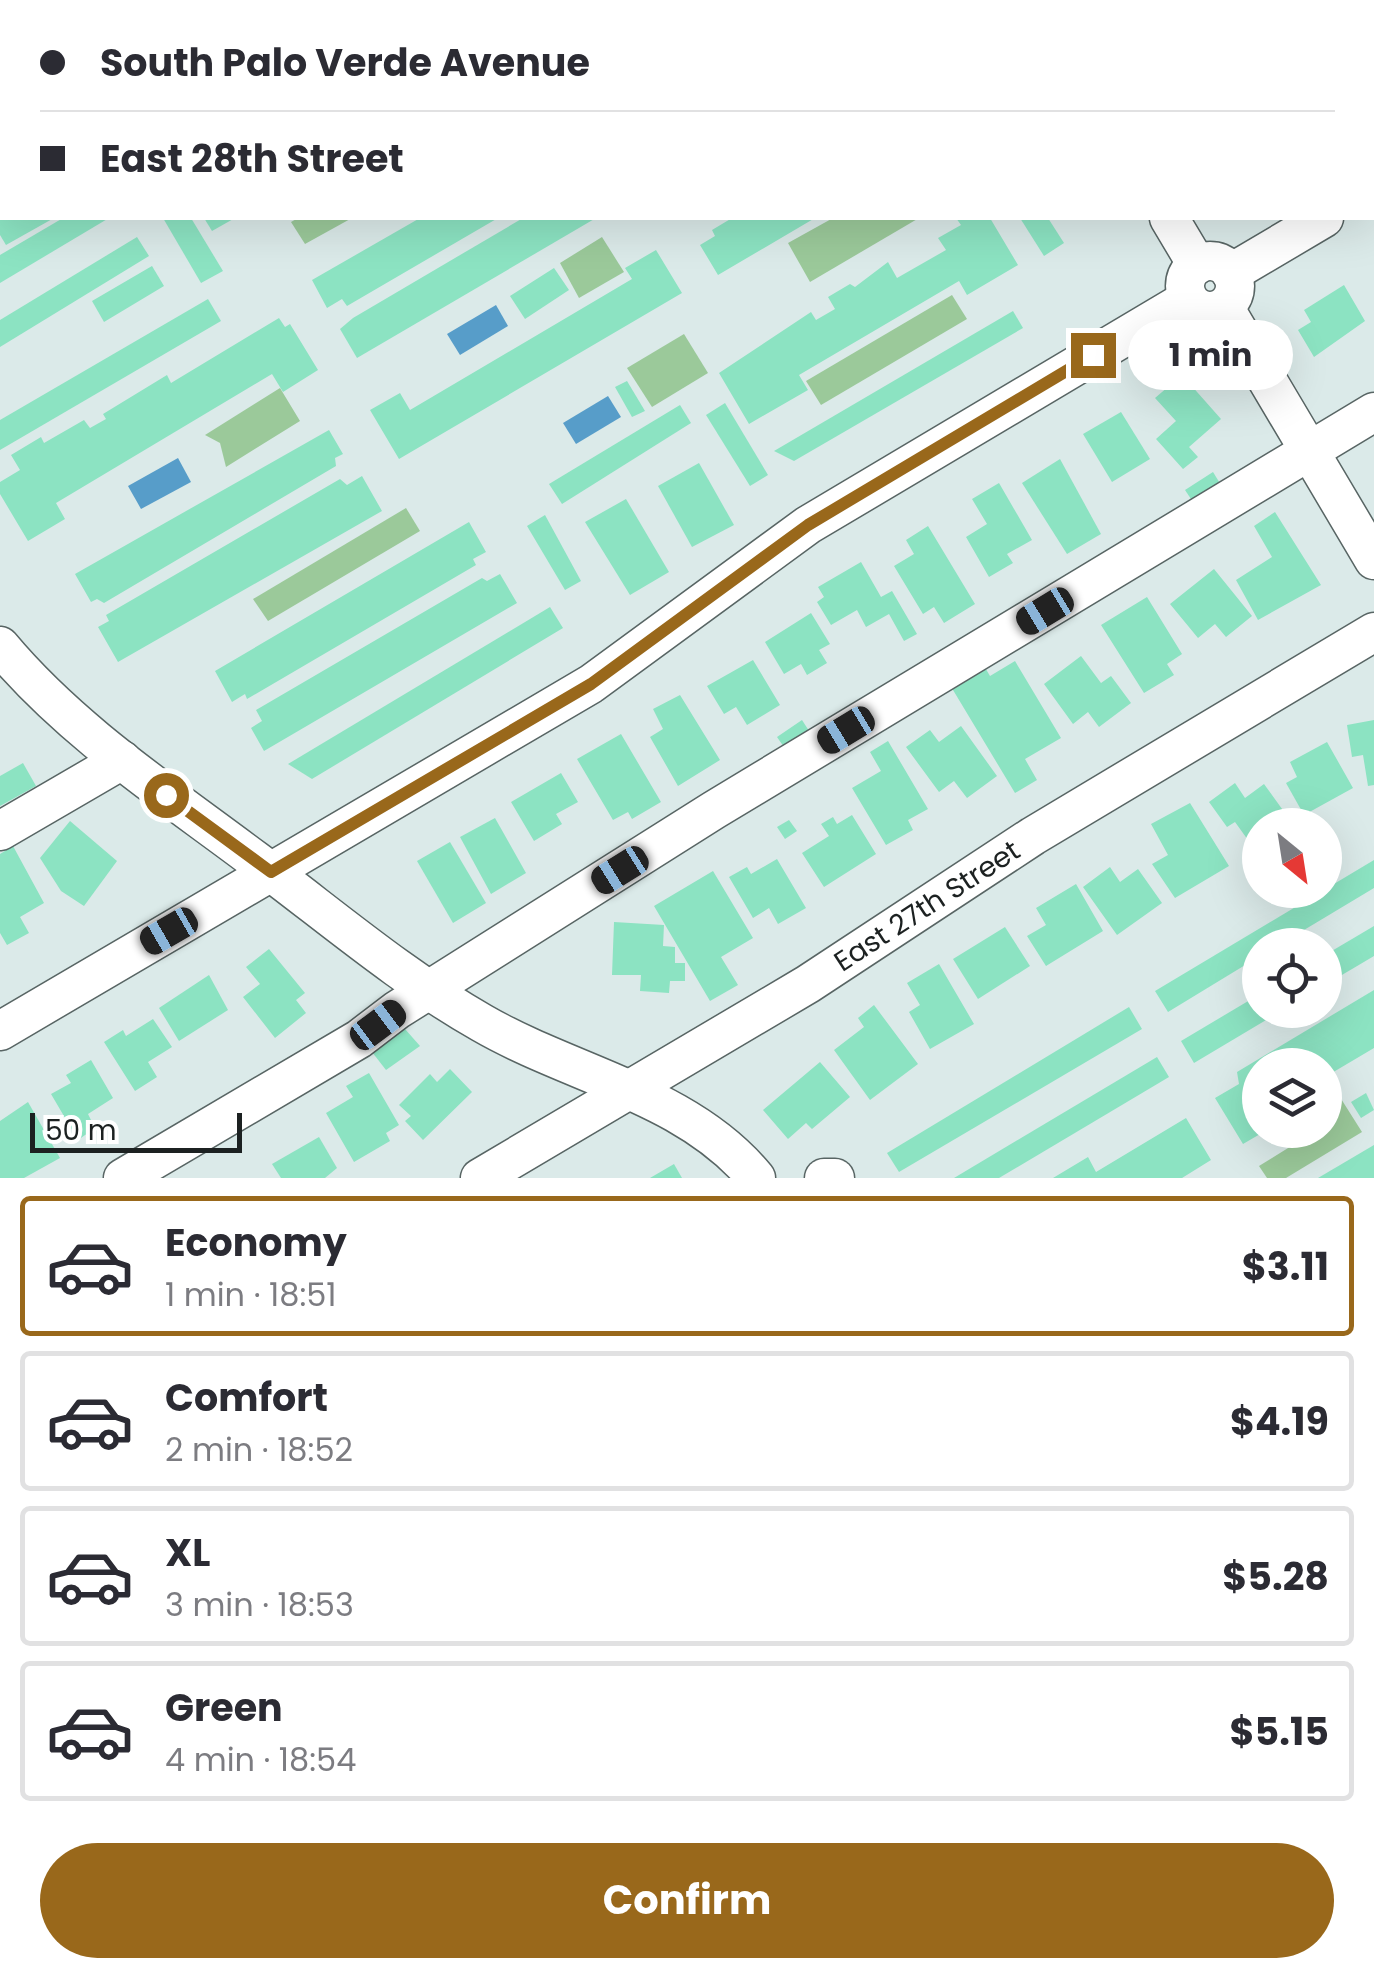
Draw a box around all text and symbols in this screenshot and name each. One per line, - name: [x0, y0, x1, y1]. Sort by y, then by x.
- text: South Palo Verde Avenue: [100, 36, 590, 89]
- text: East 28th Street: [100, 132, 404, 185]
- callout: 1 min: [1128, 320, 1293, 390]
- text: 1 min: [1169, 332, 1252, 377]
- route end: [1071, 333, 1116, 378]
- car: [1012, 583, 1078, 639]
- car: [813, 702, 879, 758]
- route start: [144, 773, 189, 818]
- north arrow: [1242, 808, 1342, 908]
- map controls: [1242, 808, 1342, 1148]
- street label: East 27th Street: [826, 831, 1028, 981]
- car: [587, 841, 653, 899]
- car: [136, 903, 202, 959]
- button: locate: [1242, 928, 1342, 1028]
- car: [345, 995, 411, 1055]
- button: layers: [1242, 1048, 1342, 1148]
- scale bar: [30, 1108, 242, 1152]
- text: 50 m: [45, 1111, 116, 1150]
- text: Economy: [165, 1216, 347, 1269]
- icon: car: [45, 1221, 135, 1311]
- text: $3.11: [1242, 1240, 1329, 1293]
- text: 1 min · 18:51: [165, 1272, 337, 1317]
- text: Comfort: [165, 1371, 328, 1424]
- icon: car: [45, 1376, 135, 1466]
- text: $4.19: [1230, 1395, 1329, 1448]
- text: 2 min · 18:52: [165, 1427, 353, 1472]
- text: XL: [165, 1526, 210, 1579]
- icon: car: [45, 1531, 135, 1621]
- text: $5.28: [1222, 1550, 1329, 1603]
- text: 3 min · 18:53: [165, 1582, 354, 1627]
- text: Green: [165, 1681, 283, 1734]
- icon: car: [45, 1686, 135, 1776]
- text: $5.15: [1230, 1705, 1329, 1758]
- text: 4 min · 18:54: [165, 1737, 356, 1782]
- button: Confirm: [40, 1843, 1334, 1958]

